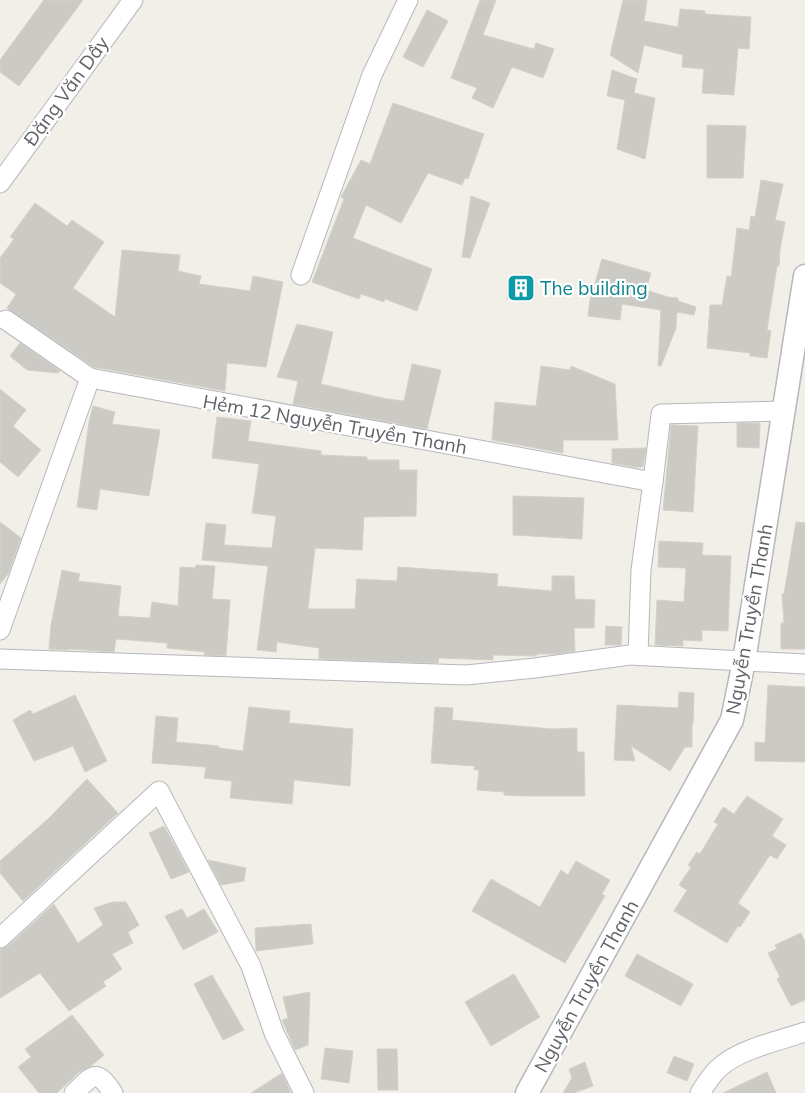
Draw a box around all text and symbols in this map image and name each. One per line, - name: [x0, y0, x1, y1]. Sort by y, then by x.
- street label: Đặng Văn Dầy: [18, 32, 114, 150]
- building icon: The building: [506, 273, 536, 303]
- place label: The building: [540, 276, 648, 300]
- street label: Hẻm 12 Nguyễn Truyền Thanh: [201, 389, 469, 459]
- street label: Nguyễn Truyền Thanh: [720, 522, 778, 716]
- street label: Nguyễn Truyền Thanh: [529, 896, 643, 1076]

